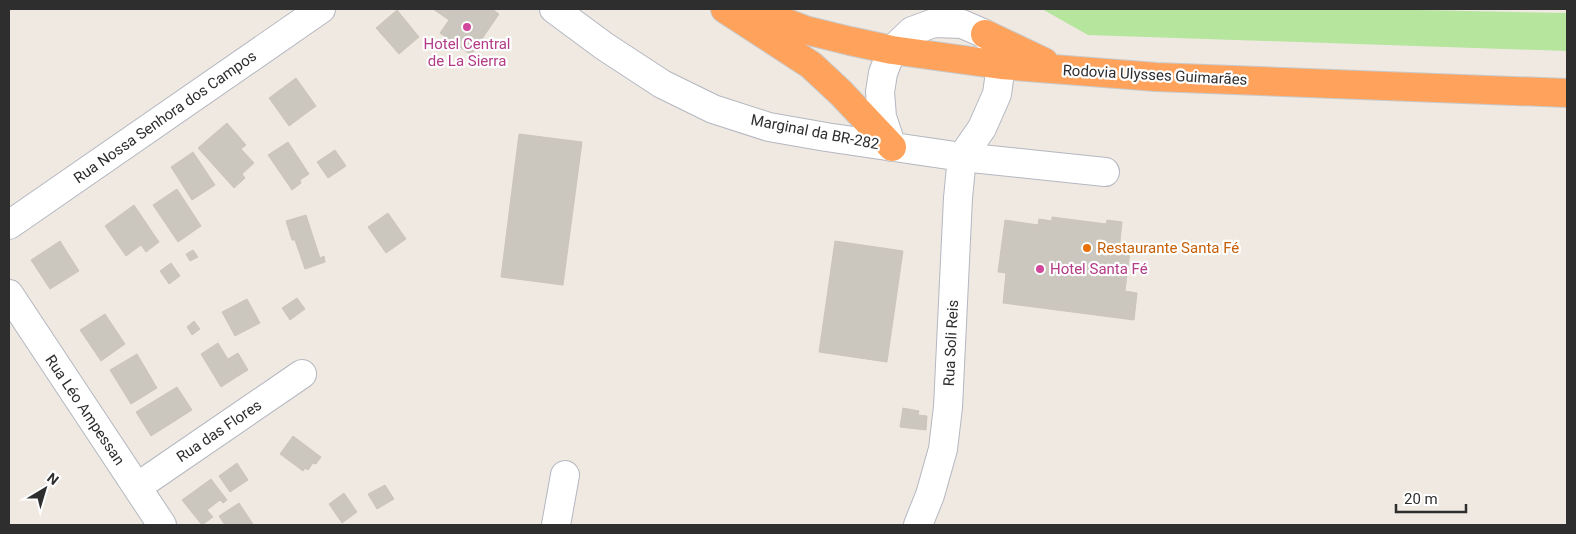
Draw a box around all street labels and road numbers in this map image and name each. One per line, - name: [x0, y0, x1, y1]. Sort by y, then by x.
- street label: Rua Nossa Senhora dos Campos: [70, 47, 260, 187]
- street label: Rodovia Ulysses Guimarães: [1062, 61, 1248, 89]
- street label: Marginal da BR-282: [749, 111, 881, 153]
- street label: Rua Soli Reis: [940, 299, 962, 387]
- street label: Rua Léo Ampessan: [41, 352, 129, 468]
- street label: Rua das Flores: [173, 396, 265, 466]

